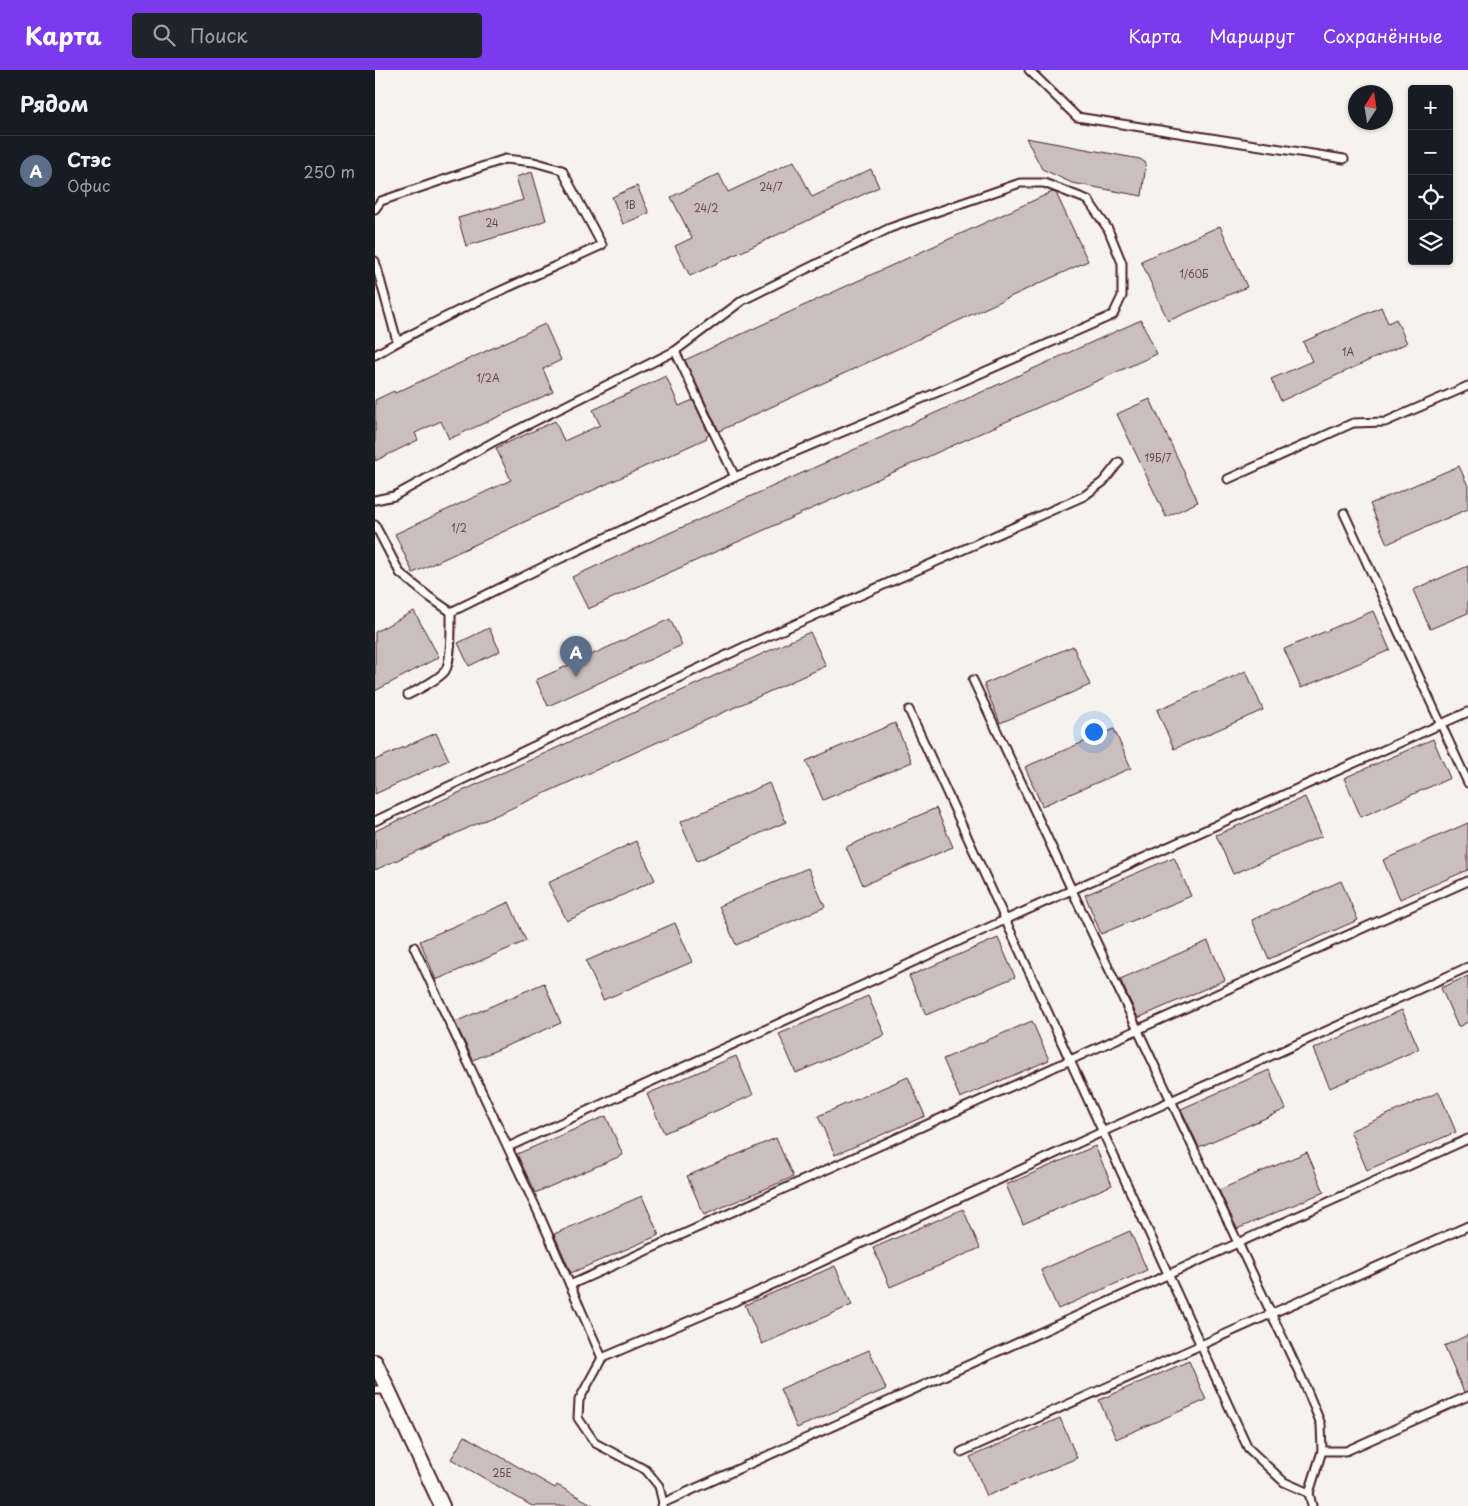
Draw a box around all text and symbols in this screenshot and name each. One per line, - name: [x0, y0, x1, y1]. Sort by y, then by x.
- search box: [132, 13, 482, 58]
- text: Карта: [25, 17, 102, 53]
- icon: search: [150, 21, 178, 49]
- text: Поиск: [190, 21, 248, 49]
- text: Карта: [1129, 22, 1181, 49]
- text: Маршрут: [1209, 22, 1295, 49]
- text: Сохранённые: [1323, 22, 1443, 49]
- north arrow: [1348, 85, 1393, 130]
- map controls: [1408, 85, 1453, 265]
- button: +: [1408, 85, 1453, 130]
- text: Рядом: [20, 87, 88, 119]
- button: −: [1408, 130, 1453, 175]
- text: Стэс: [67, 145, 111, 173]
- text: A: [30, 159, 42, 183]
- text: 250 m: [304, 159, 355, 183]
- text: Офис: [67, 173, 110, 197]
- button: locate: [1408, 175, 1453, 220]
- house number: 24/7: [759, 179, 783, 194]
- house number: 1В: [624, 197, 636, 212]
- house number: 24/2: [694, 200, 718, 215]
- house number: 24: [485, 215, 499, 230]
- button: layers: [1408, 220, 1453, 265]
- house number: 1/60Б: [1180, 266, 1209, 281]
- house number: 1А: [1342, 344, 1354, 359]
- house number: 1/2А: [476, 370, 500, 385]
- house number: 19Б/7: [1145, 450, 1172, 465]
- house number: 1/2: [451, 520, 467, 535]
- pin: A: [560, 636, 592, 677]
- your location: [1081, 719, 1107, 745]
- house number: 25Е: [492, 1465, 512, 1480]

